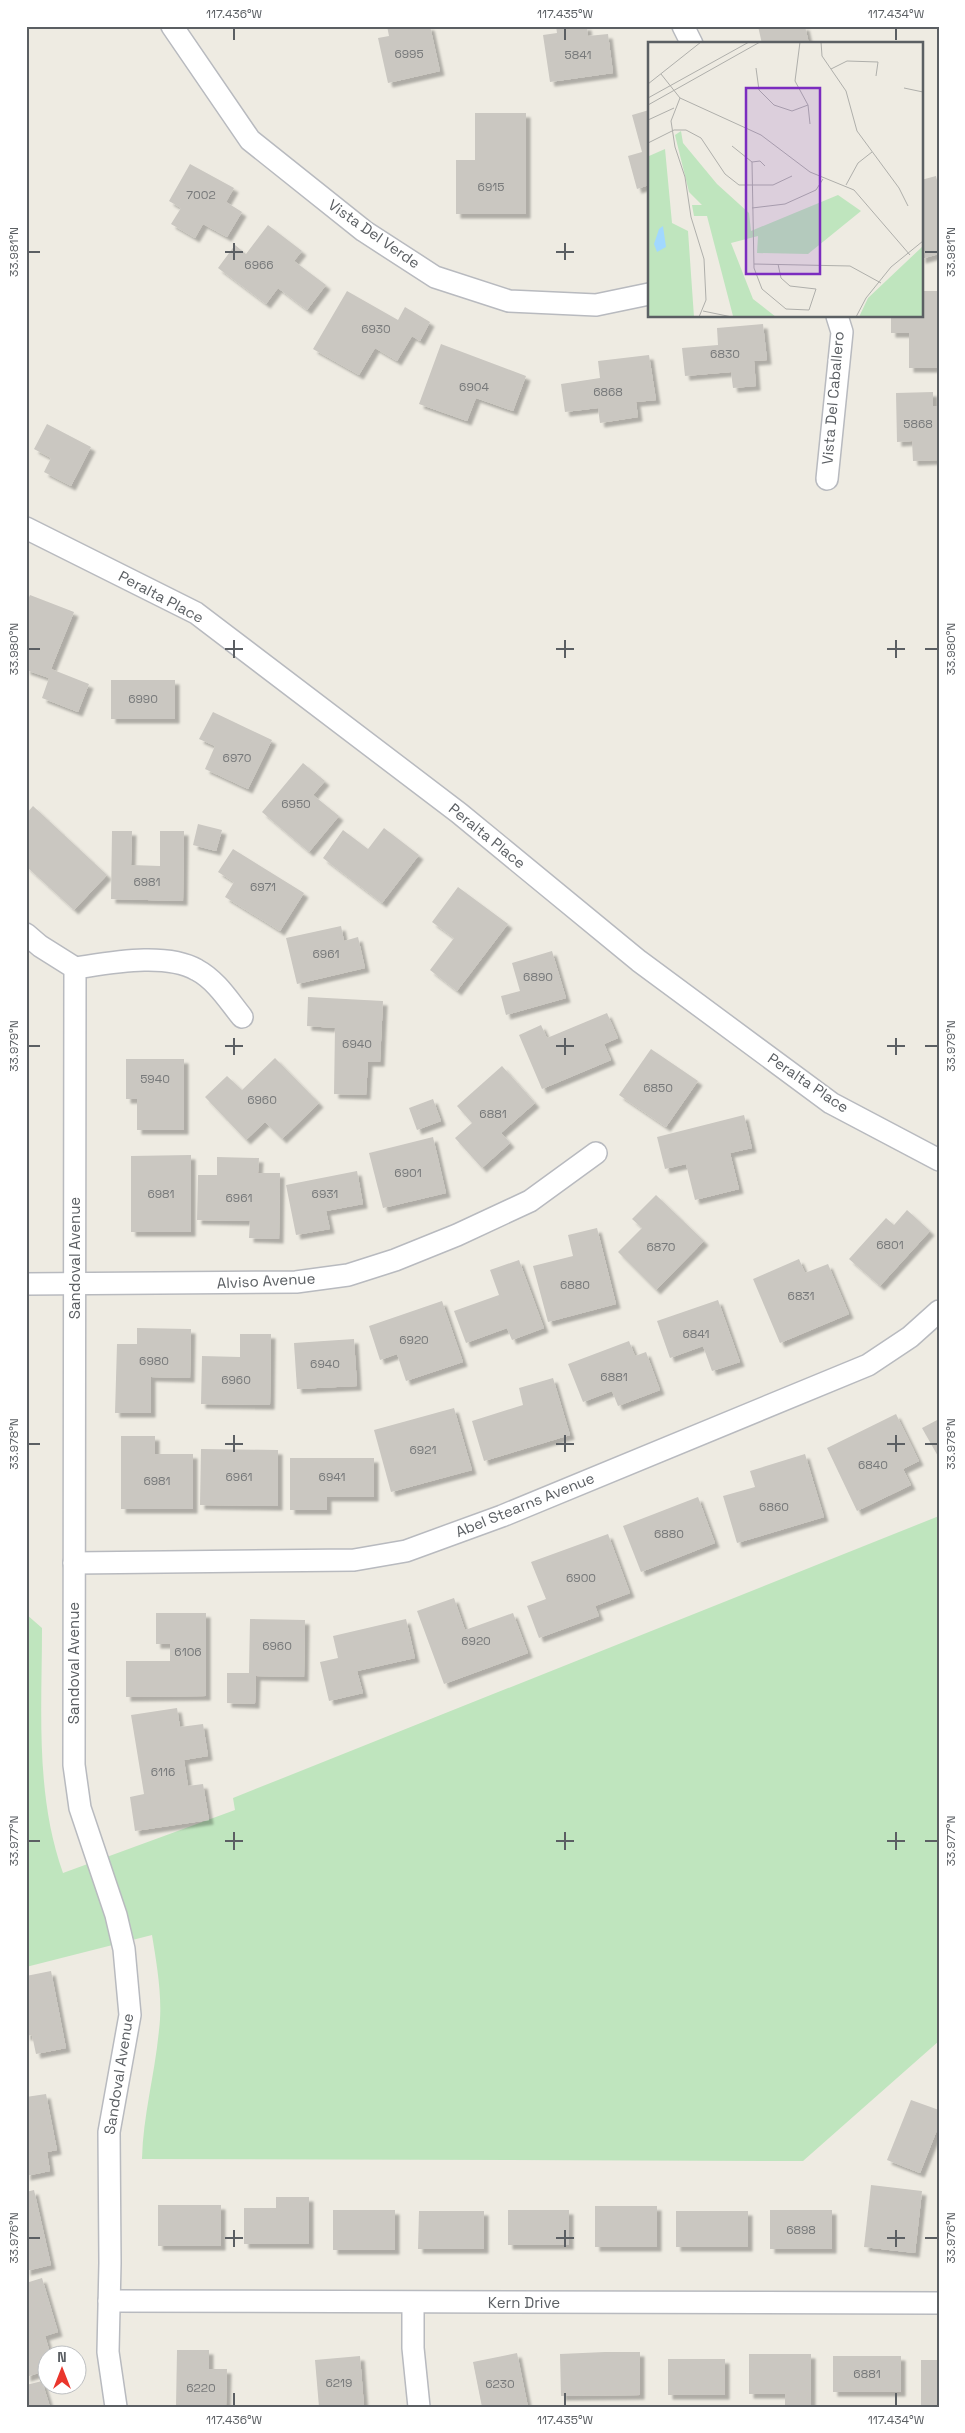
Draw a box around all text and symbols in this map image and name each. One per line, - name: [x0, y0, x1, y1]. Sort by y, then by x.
- text: 117.436°W: [206, 6, 263, 22]
- text: 117.435°W: [537, 6, 594, 22]
- text: 117.434°W: [868, 6, 925, 22]
- inset map: [648, 42, 922, 318]
- house number: 6995: [394, 46, 424, 62]
- house number: 5841: [565, 47, 591, 63]
- house number: 6915: [478, 179, 504, 195]
- house number: 7002: [186, 187, 216, 203]
- street label: Vista Del Verde: [325, 195, 424, 272]
- text: 33.981°N: [6, 227, 22, 277]
- text: 33.981°N: [943, 227, 959, 277]
- house number: 6966: [244, 257, 274, 273]
- house number: 6930: [361, 321, 391, 337]
- street label: Vista Del Caballero: [817, 330, 848, 465]
- house number: 6830: [710, 346, 740, 362]
- house number: 6904: [459, 379, 489, 395]
- house number: 6868: [593, 384, 623, 400]
- house number: 5868: [903, 416, 933, 432]
- street label: Peralta Place: [115, 566, 207, 627]
- text: 33.980°N: [6, 623, 22, 675]
- text: 33.980°N: [943, 623, 959, 675]
- house number: 6990: [128, 691, 158, 707]
- house number: 6970: [223, 750, 251, 766]
- house number: 6950: [281, 796, 311, 812]
- street label: Peralta Place: [445, 799, 530, 873]
- house number: 6981: [133, 874, 161, 890]
- house number: 6971: [250, 879, 276, 895]
- house number: 6961: [312, 946, 340, 962]
- house number: 6890: [523, 969, 553, 985]
- text: 33.979°N: [6, 1020, 22, 1072]
- text: 33.979°N: [943, 1020, 959, 1072]
- house number: 6940: [342, 1036, 372, 1052]
- street label: Peralta Place: [764, 1049, 853, 1117]
- house number: 5940: [140, 1071, 170, 1087]
- house number: 6850: [643, 1080, 673, 1096]
- house number: 6960: [247, 1092, 277, 1108]
- house number: 6881: [479, 1106, 507, 1122]
- house number: 6901: [394, 1165, 422, 1181]
- house number: 6981: [147, 1186, 175, 1202]
- house number: 6931: [312, 1186, 338, 1202]
- house number: 6961: [225, 1190, 253, 1206]
- street label: Sandoval Avenue: [65, 1197, 84, 1319]
- house number: 6801: [876, 1237, 904, 1253]
- house number: 6870: [646, 1239, 676, 1255]
- street label: Alviso Avenue: [216, 1268, 316, 1293]
- house number: 6880: [560, 1277, 590, 1293]
- house number: 6831: [788, 1288, 814, 1304]
- house number: 6841: [682, 1326, 710, 1342]
- house number: 6920: [399, 1332, 429, 1348]
- house number: 6980: [139, 1353, 169, 1369]
- house number: 6940: [310, 1356, 340, 1372]
- house number: 6881: [600, 1369, 628, 1385]
- house number: 6960: [221, 1372, 251, 1388]
- text: 33.978°N: [6, 1418, 22, 1470]
- text: 33.978°N: [943, 1418, 959, 1470]
- house number: 6921: [410, 1442, 436, 1458]
- house number: 6840: [858, 1457, 888, 1473]
- street label: Abel Stearns Avenue: [453, 1468, 597, 1541]
- house number: 6961: [225, 1469, 253, 1485]
- house number: 6941: [319, 1469, 345, 1485]
- house number: 6981: [143, 1473, 171, 1489]
- house number: 6860: [759, 1499, 789, 1515]
- house number: 6880: [654, 1526, 684, 1542]
- house number: 6900: [566, 1570, 596, 1586]
- street label: Sandoval Avenue: [64, 1602, 83, 1724]
- house number: 6920: [461, 1633, 491, 1649]
- house number: 6960: [262, 1638, 292, 1654]
- house number: 6106: [174, 1644, 202, 1660]
- house number: 6116: [151, 1764, 175, 1780]
- text: 33.977°N: [6, 1816, 22, 1866]
- text: 33.977°N: [943, 1816, 959, 1866]
- street label: Sandoval Avenue: [100, 2012, 137, 2136]
- text: 33.976°N: [6, 2212, 22, 2264]
- text: 33.976°N: [943, 2212, 959, 2264]
- house number: 6898: [786, 2222, 816, 2238]
- street label: Kern Drive: [488, 2293, 560, 2312]
- north arrow: [38, 2346, 88, 2396]
- text: N: [57, 2348, 67, 2366]
- house number: 6881: [853, 2366, 881, 2382]
- house number: 6219: [326, 2375, 352, 2391]
- house number: 6230: [485, 2376, 515, 2392]
- house number: 6220: [186, 2380, 216, 2396]
- text: 117.436°W: [206, 2412, 263, 2428]
- text: 117.435°W: [537, 2412, 594, 2428]
- text: 117.434°W: [868, 2412, 925, 2428]

